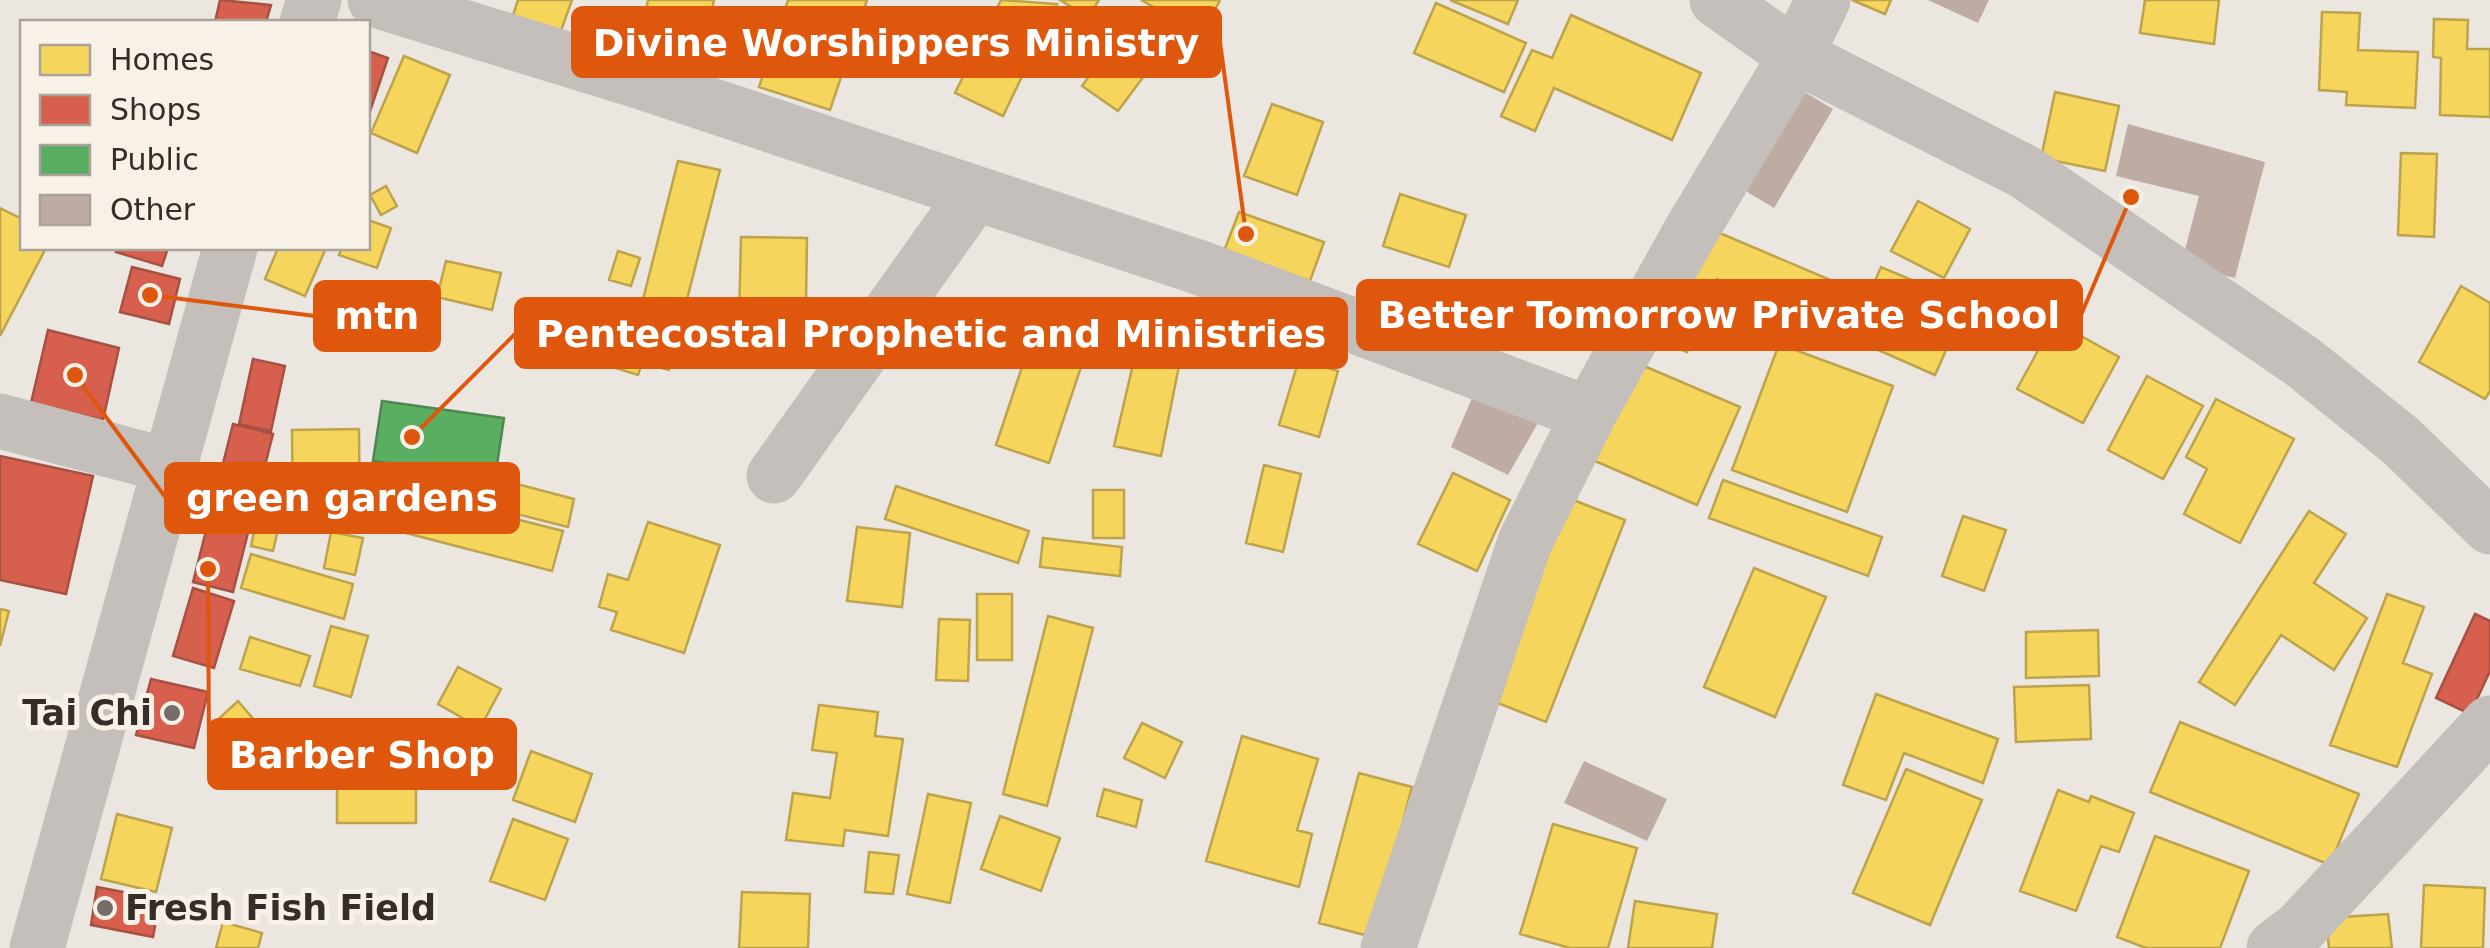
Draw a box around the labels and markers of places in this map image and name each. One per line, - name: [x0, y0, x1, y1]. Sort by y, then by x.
- callout: Divine Worshippers Ministry: [573, 8, 1220, 76]
- callout: Better Tomorrow Private School: [1358, 281, 2081, 349]
- callout: mtn: [315, 282, 439, 350]
- callout: Pentecostal Prophetic and Ministries: [516, 299, 1346, 367]
- callout: green gardens: [166, 464, 518, 532]
- place label: Tai Chi: [22, 693, 152, 733]
- marker: Tai Chi: [161, 702, 183, 724]
- callout: Barber Shop: [209, 720, 515, 788]
- place label: Fresh Fish Field: [125, 888, 436, 928]
- marker: Fresh Fish Field: [94, 897, 116, 919]

